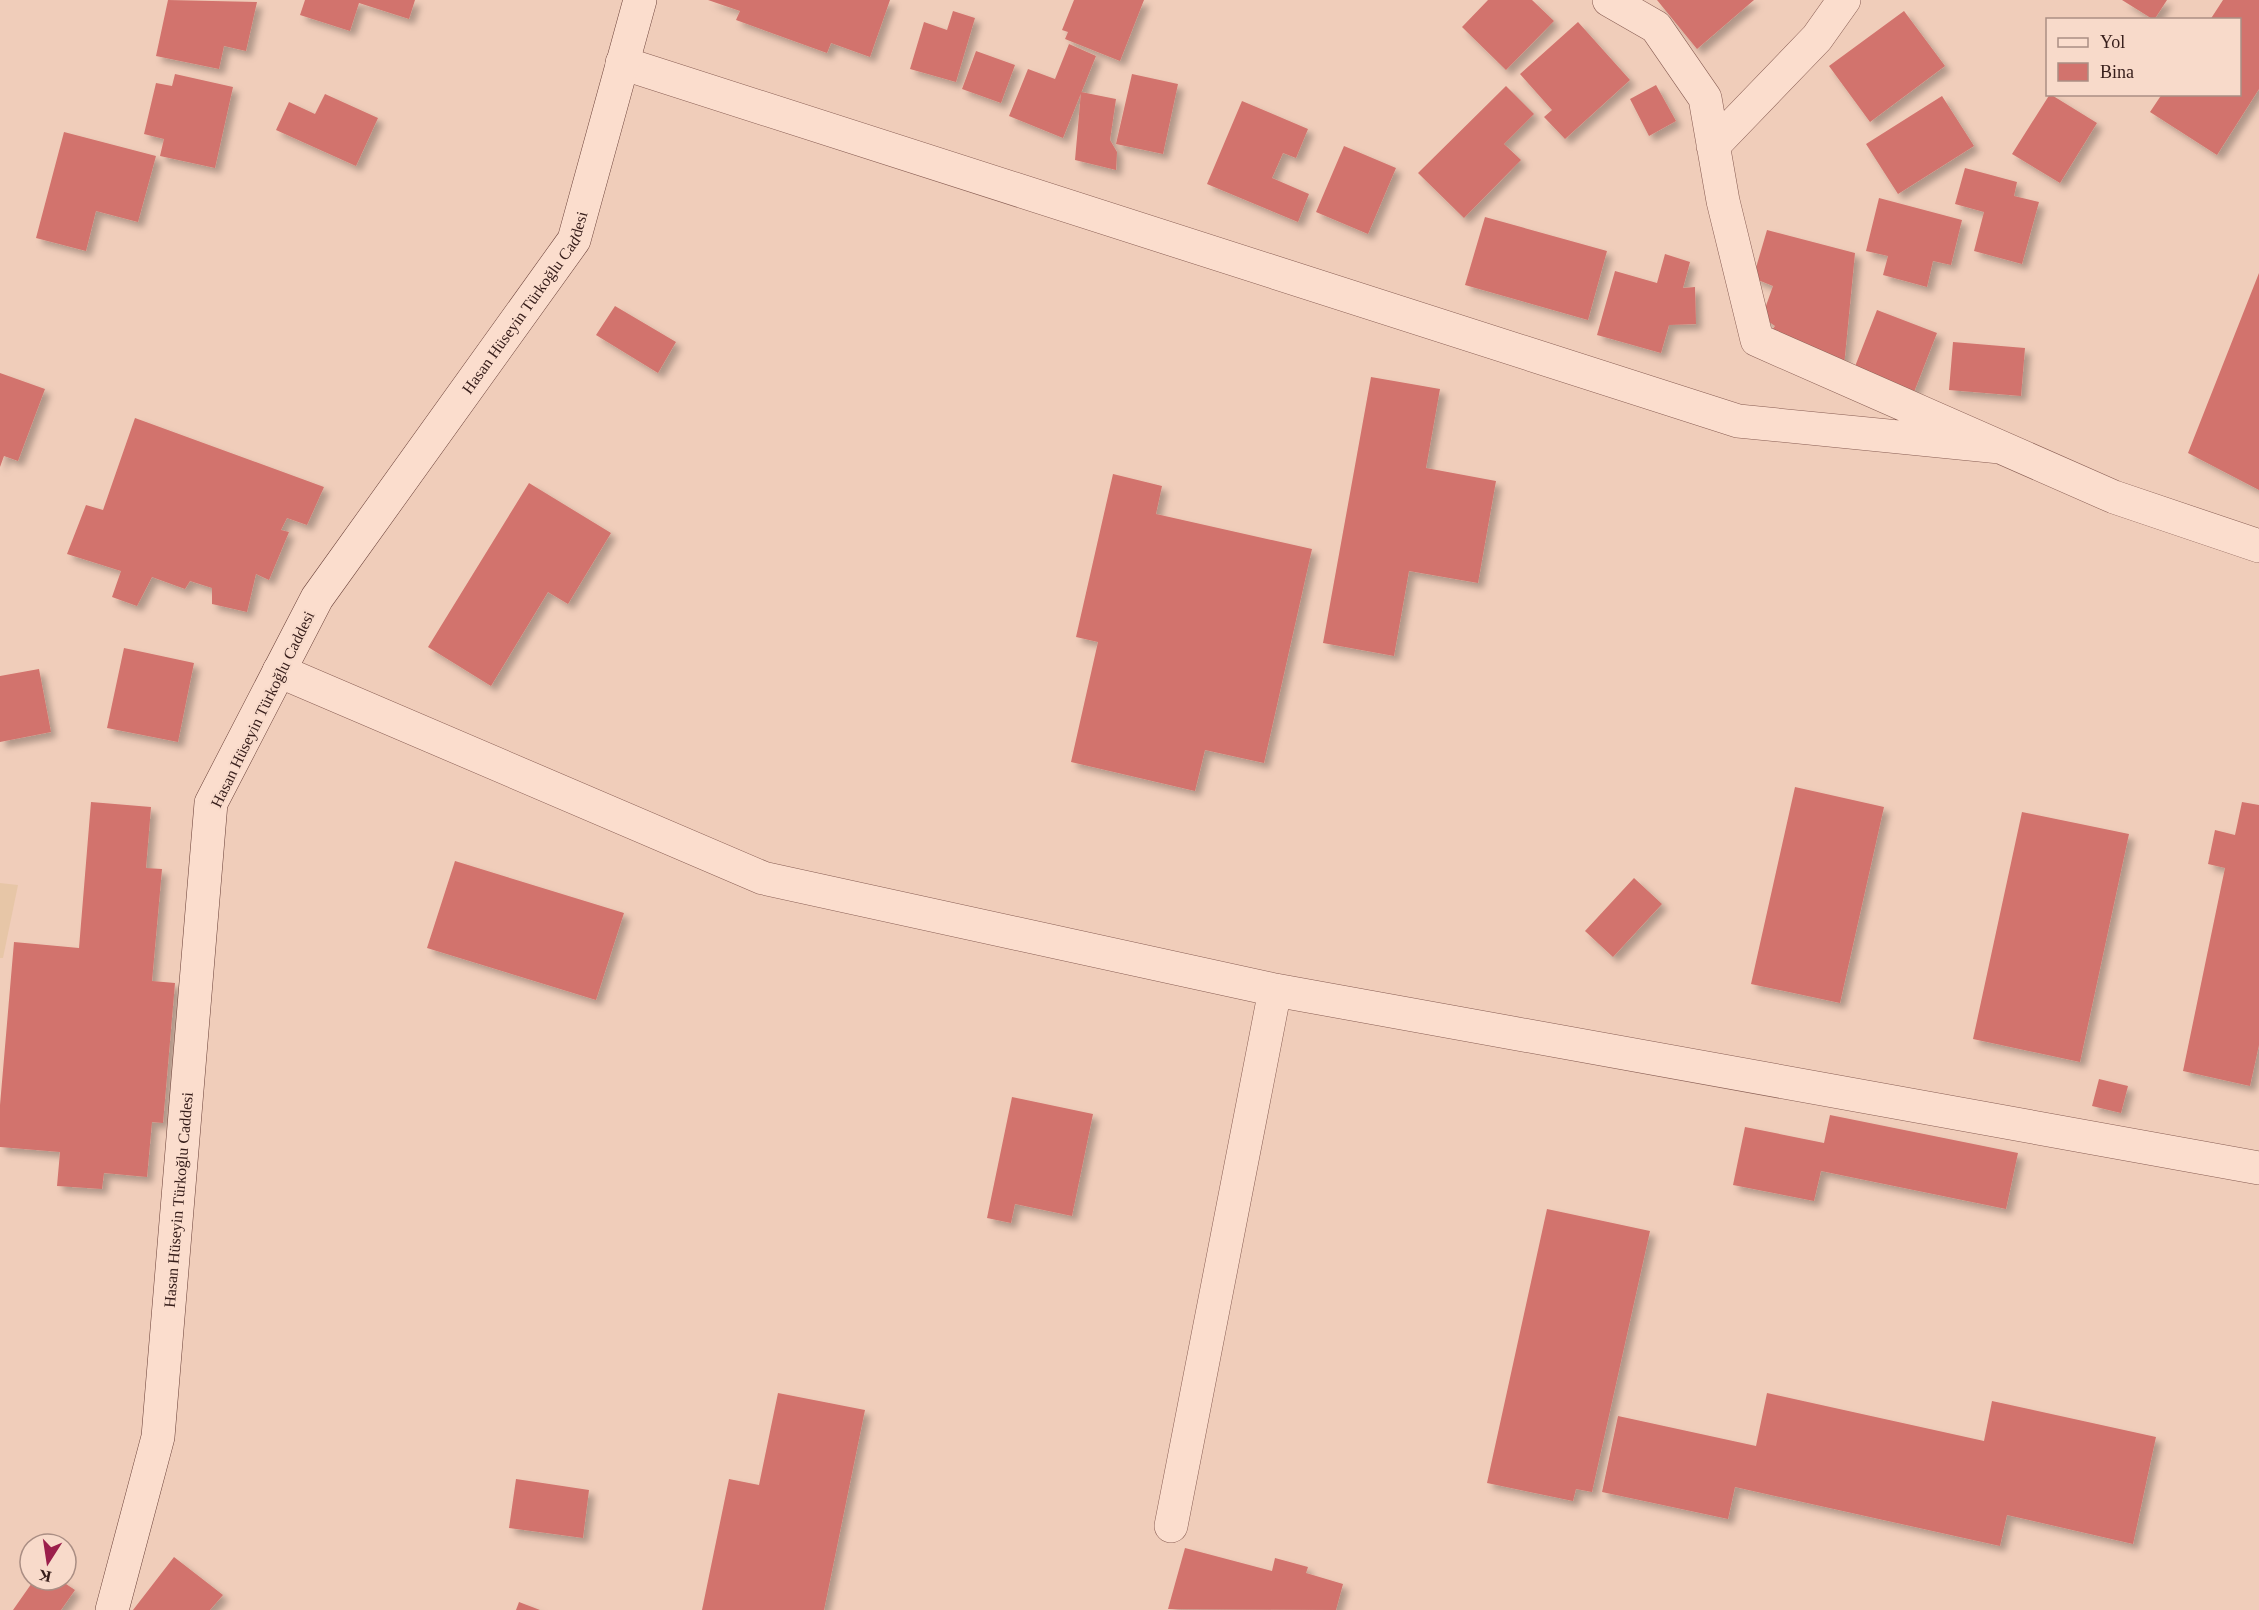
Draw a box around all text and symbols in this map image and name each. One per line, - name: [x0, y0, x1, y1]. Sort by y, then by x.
- legend: [2046, 18, 2241, 96]
- text: Yol: [2100, 32, 2125, 52]
- text: Bina: [2100, 62, 2134, 82]
- street label: Hasan Hüseyin Türkoğlu Caddesi: [459, 209, 591, 397]
- street label: Hasan Hüseyin Türkoğlu Caddesi: [207, 608, 319, 811]
- street label: Hasan Hüseyin Türkoğlu Caddesi: [161, 1091, 196, 1308]
- north arrow: [18, 1532, 78, 1592]
- text: K: [37, 1566, 53, 1586]

